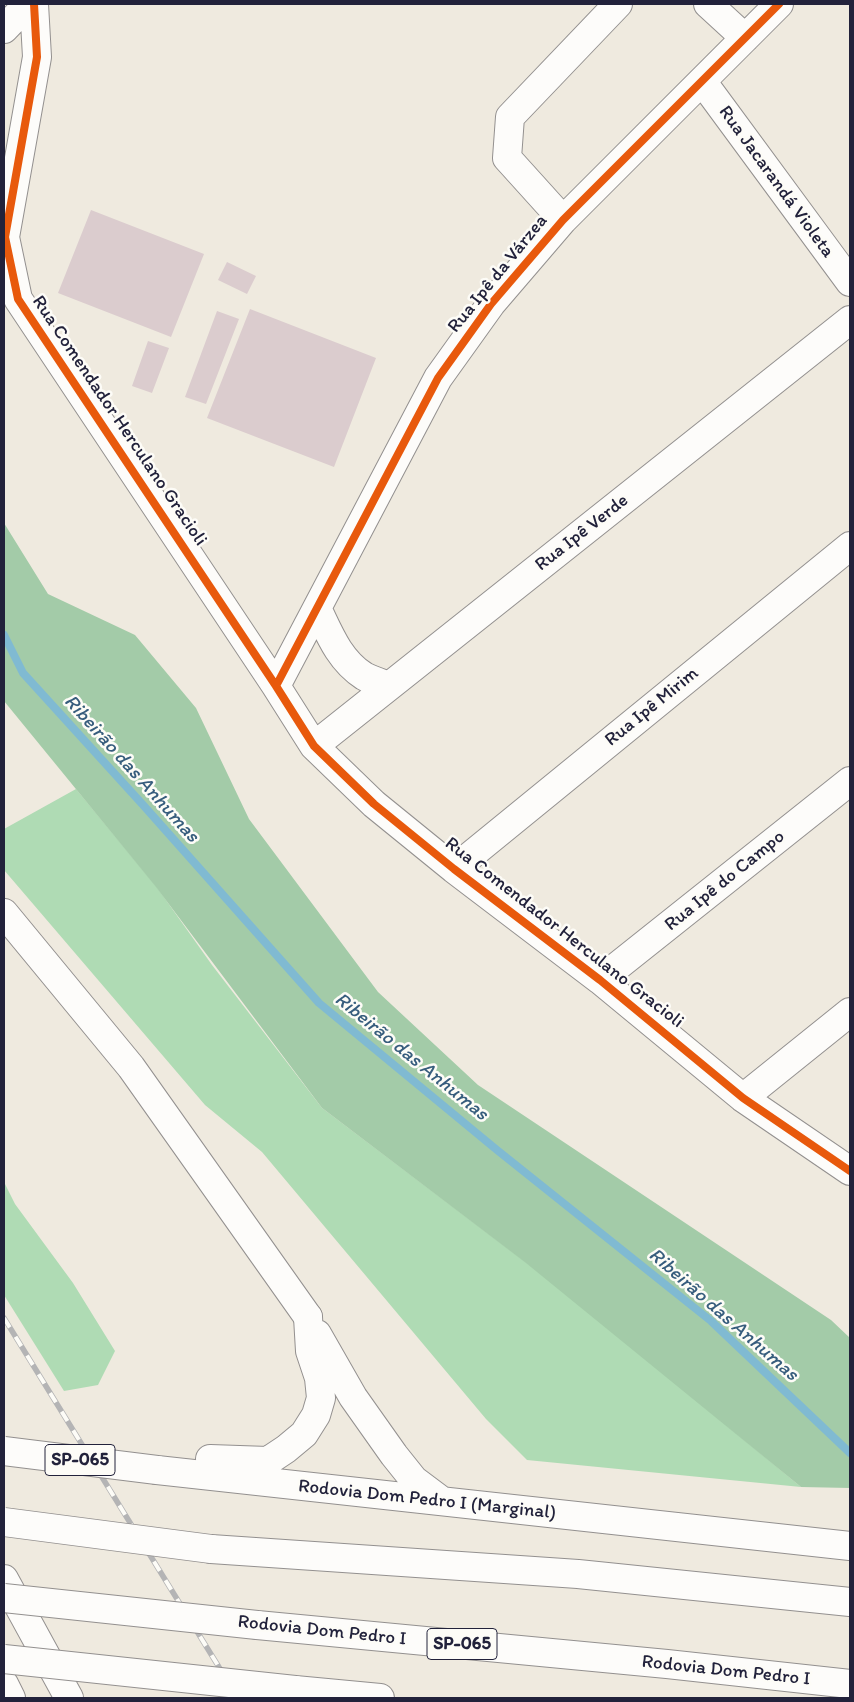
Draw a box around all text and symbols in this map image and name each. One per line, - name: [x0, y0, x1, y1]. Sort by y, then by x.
- street label: Rua Jacarandá Violeta: [713, 102, 839, 262]
- street label: Rua Ipê da Várzea: [443, 210, 553, 338]
- street label: Rua Comendador Herculano Gracioli: [26, 291, 212, 551]
- street label: Rua Ipê Verde: [531, 489, 633, 577]
- street label: Rua Ipê Mirim: [601, 662, 703, 752]
- water label: Ribeirão das Anhumas: [58, 690, 204, 848]
- street label: Rua Ipê do Campo: [660, 826, 790, 936]
- street label: Rua Comendador Herculano Gracioli: [440, 833, 688, 1033]
- water label: Ribeirão das Anhumas: [329, 988, 493, 1126]
- water label: Ribeirão das Anhumas: [643, 1243, 803, 1387]
- road number: SP-065: [45, 1444, 115, 1476]
- street label: Rodovia Dom Pedro I (Marginal): [297, 1475, 557, 1525]
- street label: Rodovia Dom Pedro I: [236, 1611, 408, 1651]
- road number: SP-065: [427, 1628, 497, 1660]
- street label: Rodovia Dom Pedro I: [640, 1651, 812, 1691]

